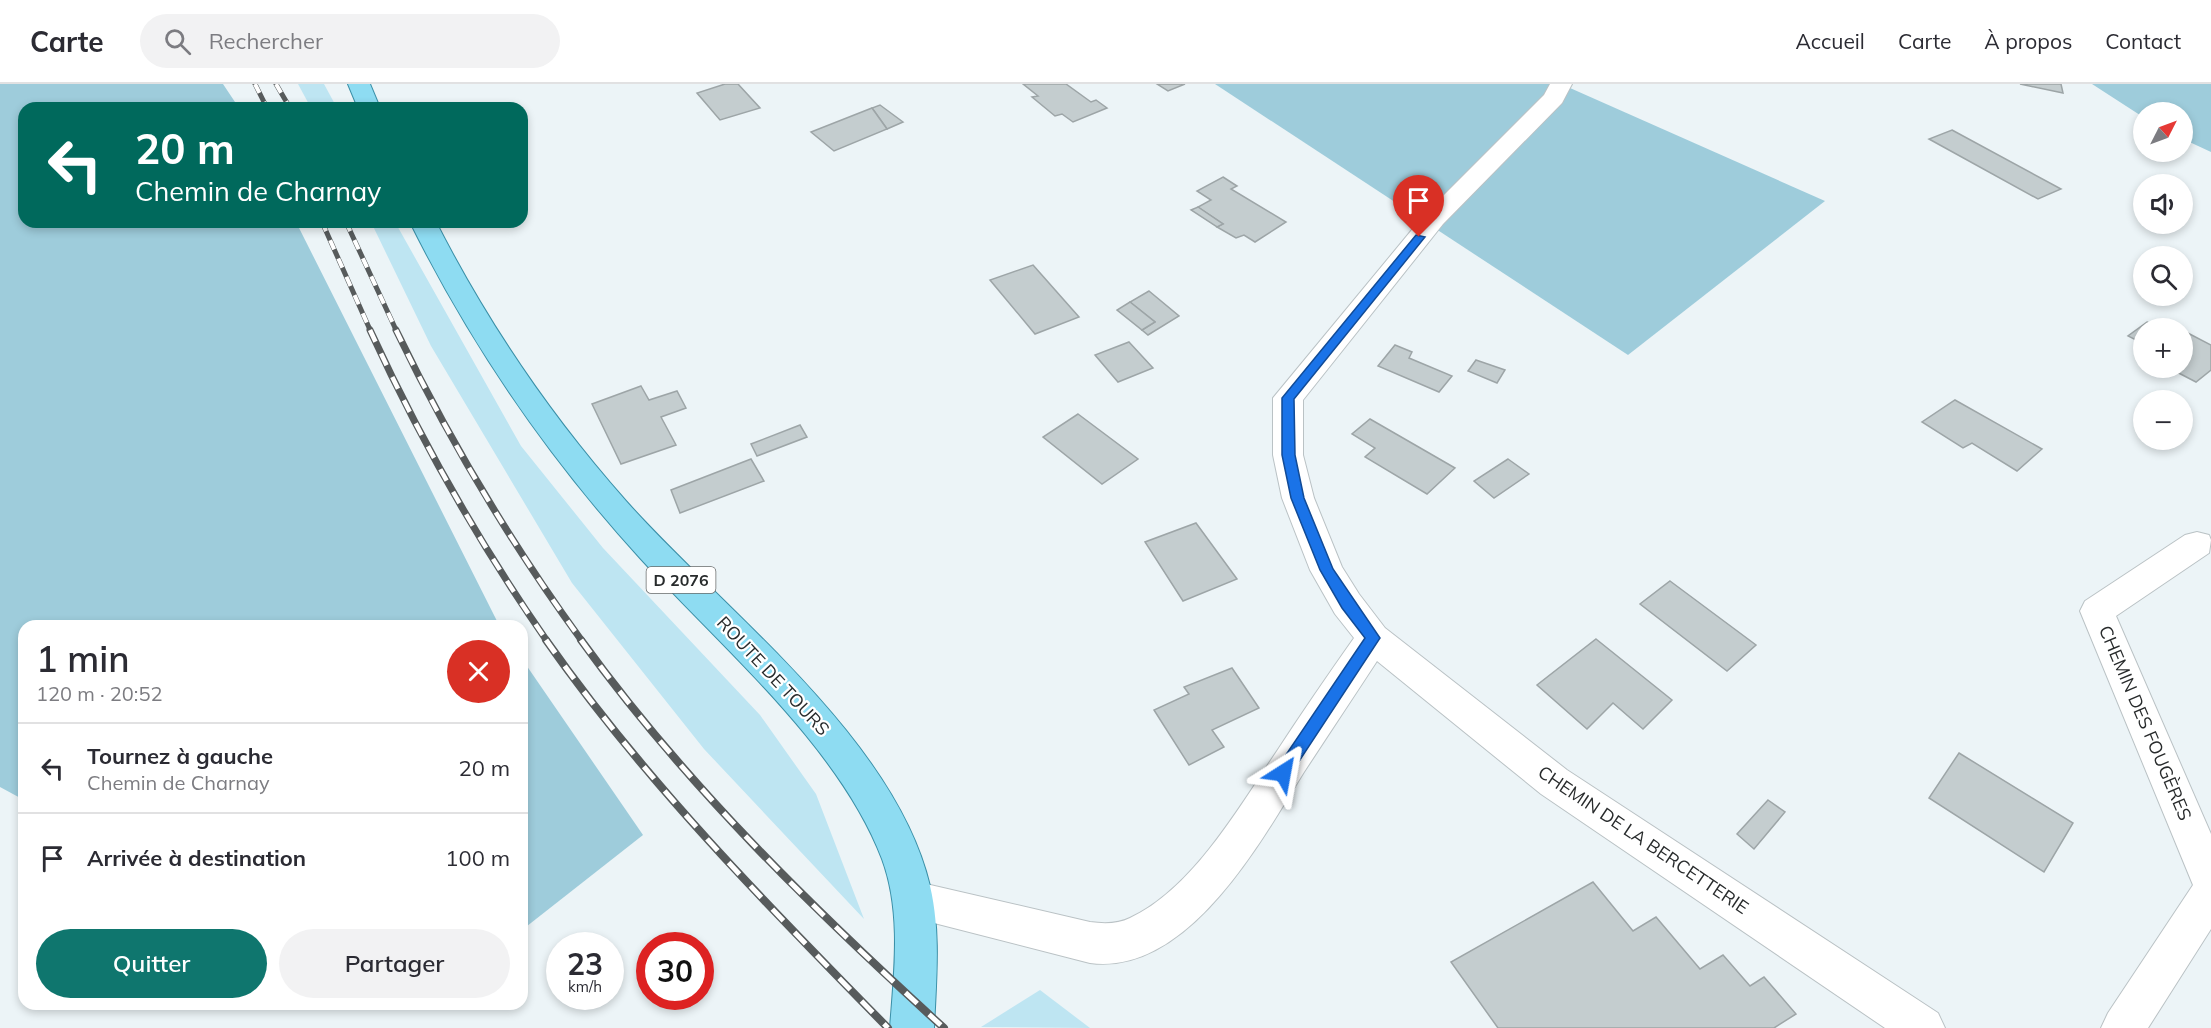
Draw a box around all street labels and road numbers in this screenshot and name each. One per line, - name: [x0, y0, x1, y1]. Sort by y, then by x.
- road number: D 2076: [646, 567, 716, 593]
- street label: ROUTE DE TOURS: [712, 611, 835, 740]
- street label: CHEMIN DES FOUGÈRES: [2094, 622, 2197, 824]
- street label: CHEMIN DE LA BERCETTERIE: [1534, 760, 1753, 919]

